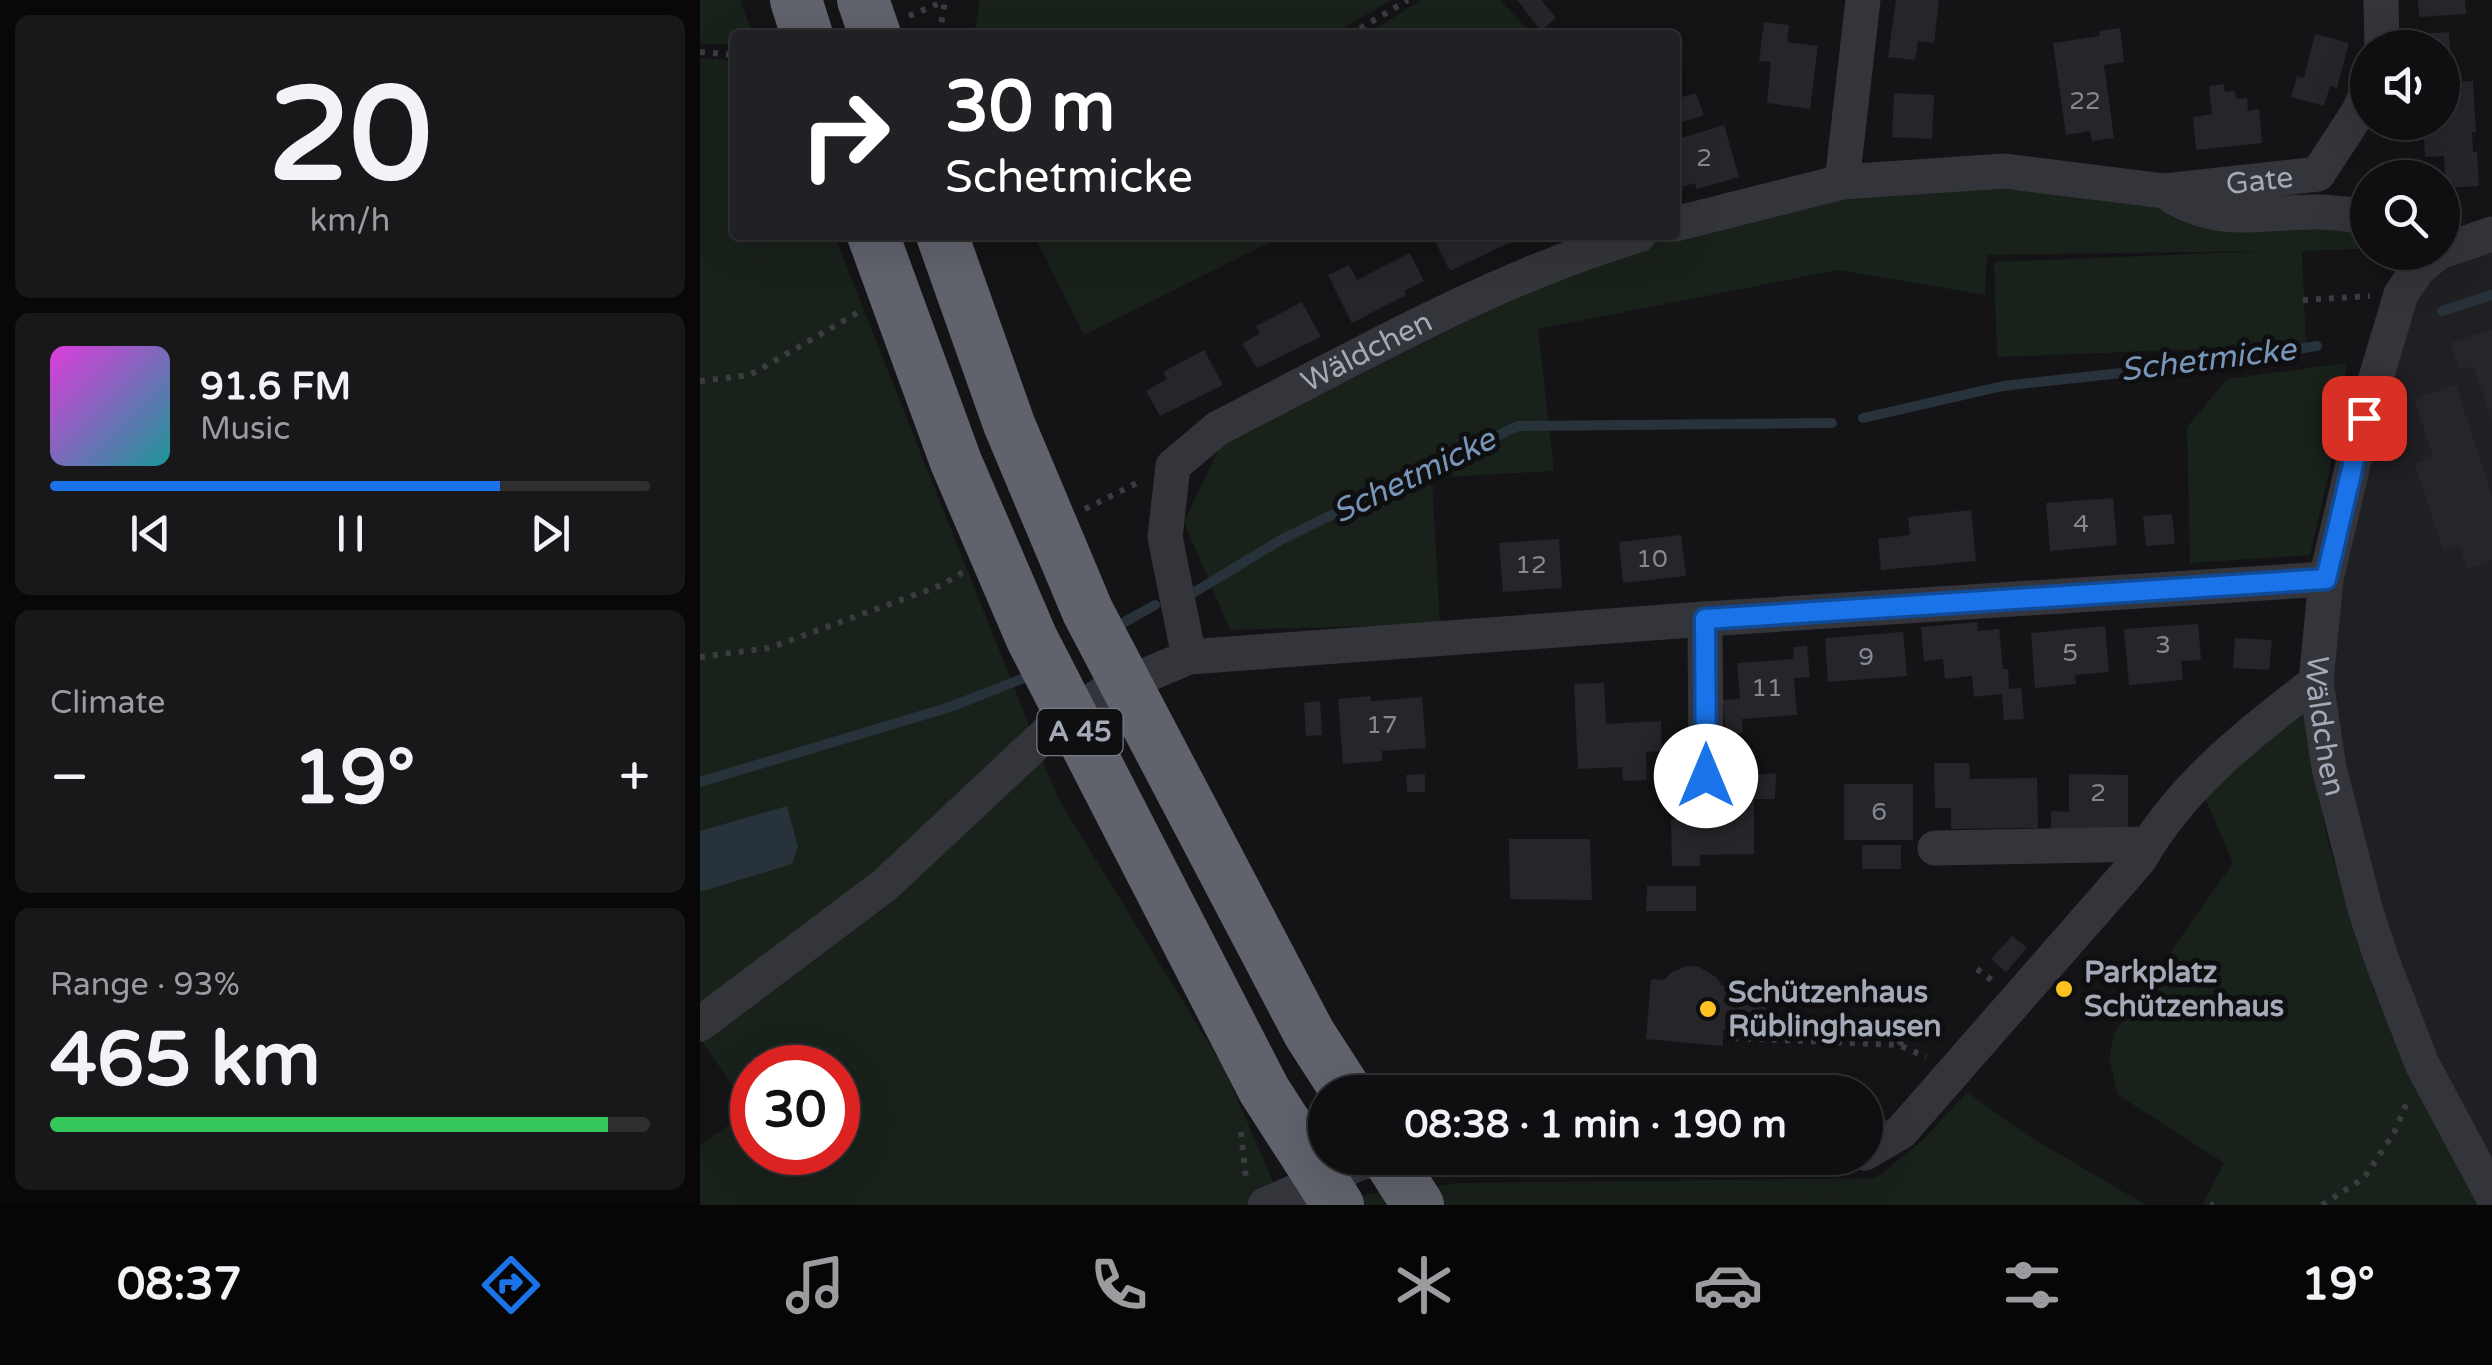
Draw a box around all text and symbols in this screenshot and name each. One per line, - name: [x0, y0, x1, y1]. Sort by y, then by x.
- map controls: [2350, 30, 2460, 270]
- button: sound: [2350, 30, 2460, 140]
- text: 20: [268, 59, 432, 215]
- text: 30 m: [945, 66, 1115, 150]
- icon: right: [780, 70, 910, 200]
- house number: 22: [2069, 86, 2101, 116]
- house number: 2: [1696, 143, 1712, 173]
- text: Schetmicke: [945, 151, 1193, 205]
- street label: Gate: [2224, 158, 2295, 203]
- button: search: [2350, 160, 2460, 270]
- text: km/h: [310, 202, 390, 240]
- street label: Wäldchen: [1295, 303, 1438, 400]
- water label: Schetmicke: [2118, 330, 2300, 390]
- text: 91.6 FM: [200, 364, 351, 410]
- pin: [2322, 376, 2407, 461]
- icon: arrive: [2337, 391, 2392, 446]
- text: Music: [200, 410, 290, 448]
- water label: Schetmicke: [1326, 419, 1503, 532]
- icon: previous: [123, 506, 178, 561]
- icon: pause: [323, 506, 378, 561]
- icon: next: [523, 506, 578, 561]
- house number: 4: [2073, 509, 2089, 539]
- house number: 10: [1636, 544, 1668, 574]
- house number: 12: [1515, 550, 1547, 580]
- house number: 3: [2155, 630, 2171, 660]
- house number: 5: [2062, 638, 2078, 668]
- house number: 9: [1858, 642, 1874, 672]
- street label: Wäldchen: [2297, 654, 2354, 800]
- house number: 11: [1751, 673, 1783, 703]
- text: Climate: [50, 684, 165, 722]
- road number: A 45: [1038, 709, 1122, 755]
- house number: 17: [1366, 710, 1398, 740]
- position arrow: [1654, 724, 1758, 828]
- text: 19°: [293, 733, 415, 823]
- text: −: [50, 745, 89, 811]
- text: +: [619, 745, 650, 811]
- house number: 2: [2090, 778, 2106, 808]
- house number: 6: [1871, 797, 1887, 827]
- place label: Parkplatz Schützenhaus: [2084, 954, 2284, 1025]
- text: Range · 93%: [50, 966, 240, 1004]
- place label: Schützenhaus Rüblinghausen: [1728, 974, 1942, 1045]
- marker: Parkplatz Schützenhaus: [2053, 978, 2075, 1000]
- marker: Schützenhaus Rüblinghausen: [1697, 998, 1719, 1020]
- text: 465 km: [50, 1015, 321, 1105]
- speed limit sign: 30: [730, 1045, 860, 1175]
- text: 08:38 · 1 min · 190 m: [1404, 1102, 1787, 1148]
- icon: directions: [476, 1250, 546, 1320]
- icon: music: [780, 1250, 850, 1320]
- icon: phone: [1084, 1250, 1154, 1320]
- icon: climate: [1389, 1250, 1459, 1320]
- icon: car: [1693, 1250, 1763, 1320]
- icon: filters: [1997, 1250, 2067, 1320]
- text: 08:37: [117, 1258, 242, 1312]
- text: 19°: [2301, 1258, 2375, 1312]

